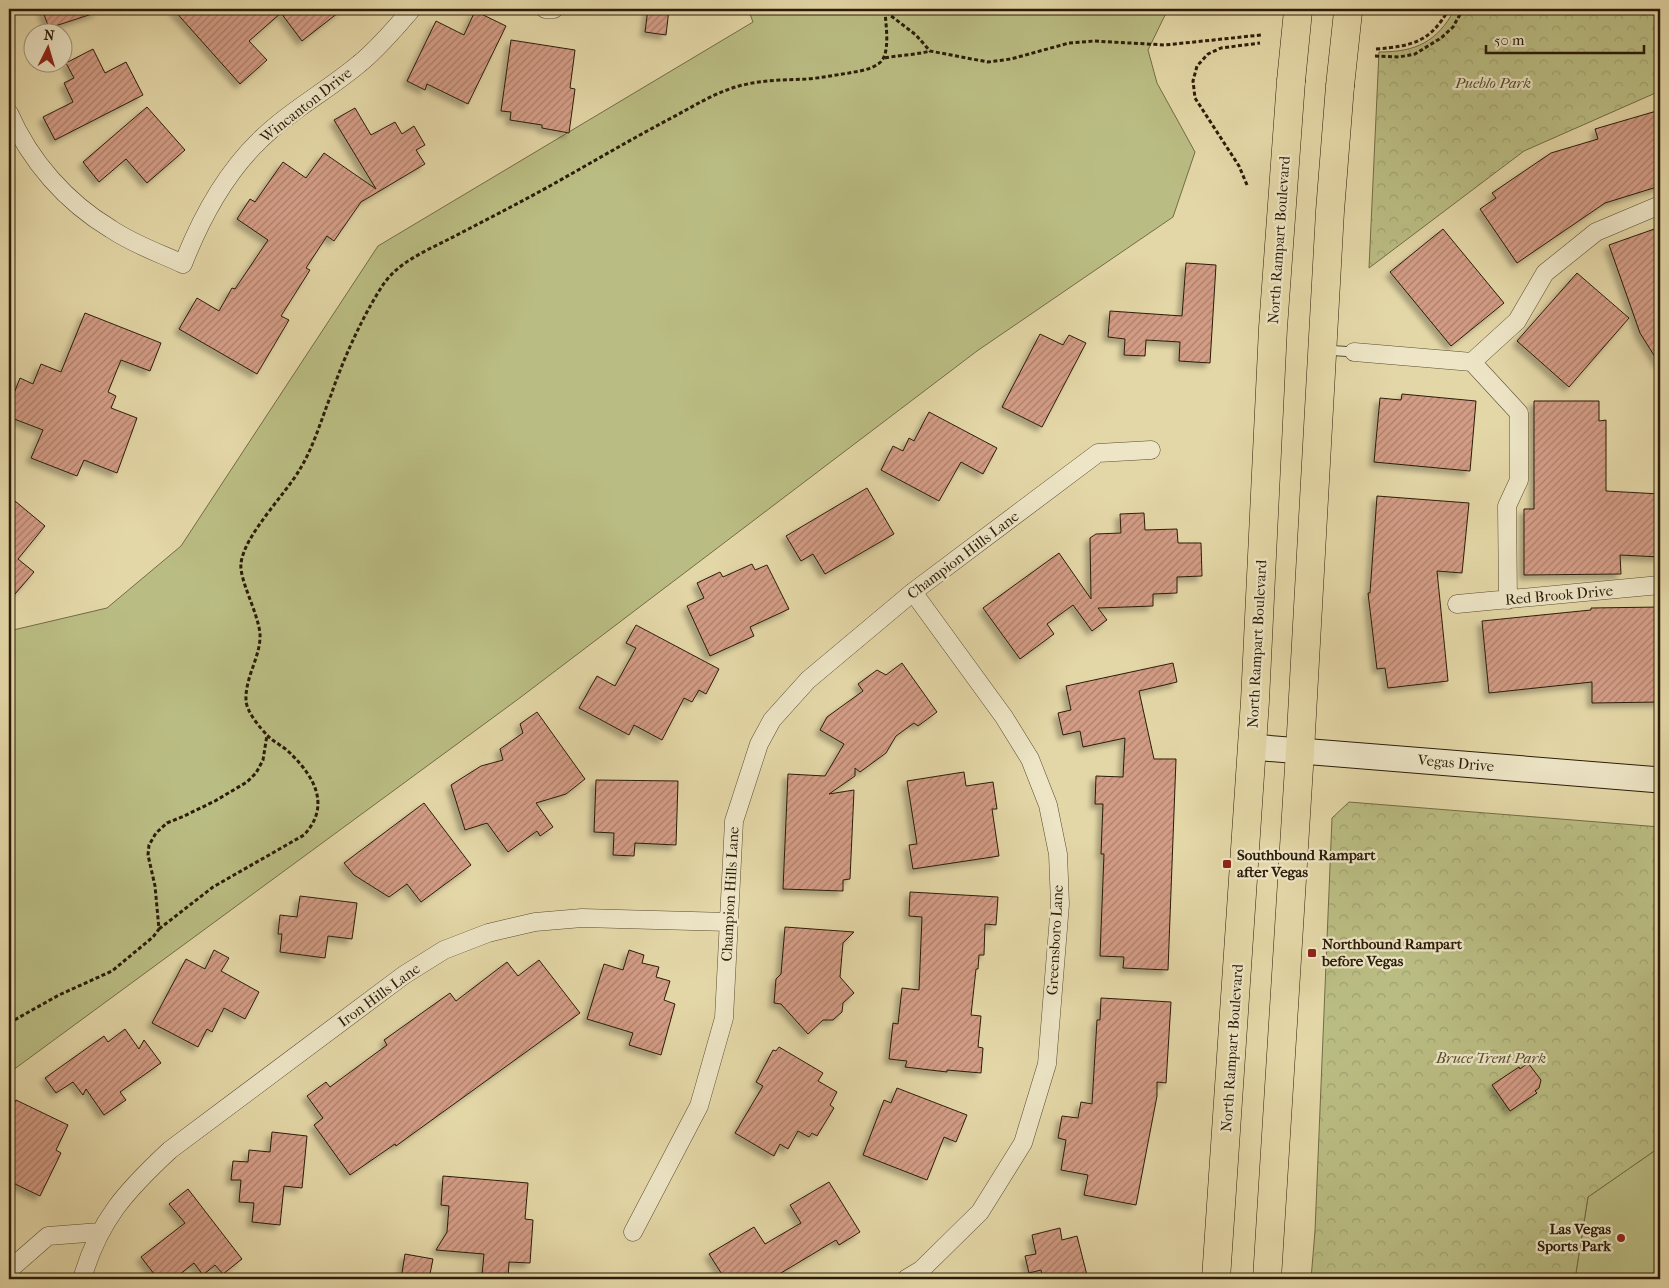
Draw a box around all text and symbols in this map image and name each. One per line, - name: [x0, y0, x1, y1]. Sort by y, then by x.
- north arrow: [22, 22, 72, 72]
- scale bar: [1486, 22, 1644, 54]
- text: N: [43, 27, 55, 45]
- text: 50 m: [1494, 31, 1525, 49]
- street label: Wincanton Drive: [256, 63, 356, 147]
- park label: Pueblo Park: [1454, 74, 1531, 92]
- street label: North Rampart Boulevard: [1264, 155, 1294, 325]
- street label: Champion Hills Lane: [904, 507, 1023, 603]
- street label: North Rampart Boulevard: [1244, 559, 1270, 729]
- street label: Red Brook Drive: [1504, 581, 1614, 609]
- street label: Vegas Drive: [1416, 751, 1496, 775]
- street label: Champion Hills Lane: [717, 825, 743, 962]
- place label: Southbound Rampart after Vegas: [1237, 846, 1376, 881]
- marker: Southbound Rampart after Vegas: [1221, 858, 1233, 870]
- street label: Greensboro Lane: [1043, 884, 1067, 996]
- place label: Northbound Rampart before Vegas: [1321, 935, 1463, 970]
- marker: Northbound Rampart before Vegas: [1306, 947, 1318, 959]
- street label: Iron Hills Lane: [334, 959, 424, 1031]
- street label: North Rampart Boulevard: [1217, 963, 1247, 1133]
- park label: Bruce Trent Park: [1435, 1049, 1546, 1067]
- place label: Las Vegas Sports Park: [1537, 1220, 1612, 1255]
- marker: Las Vegas Sports Park: [1615, 1232, 1627, 1244]

